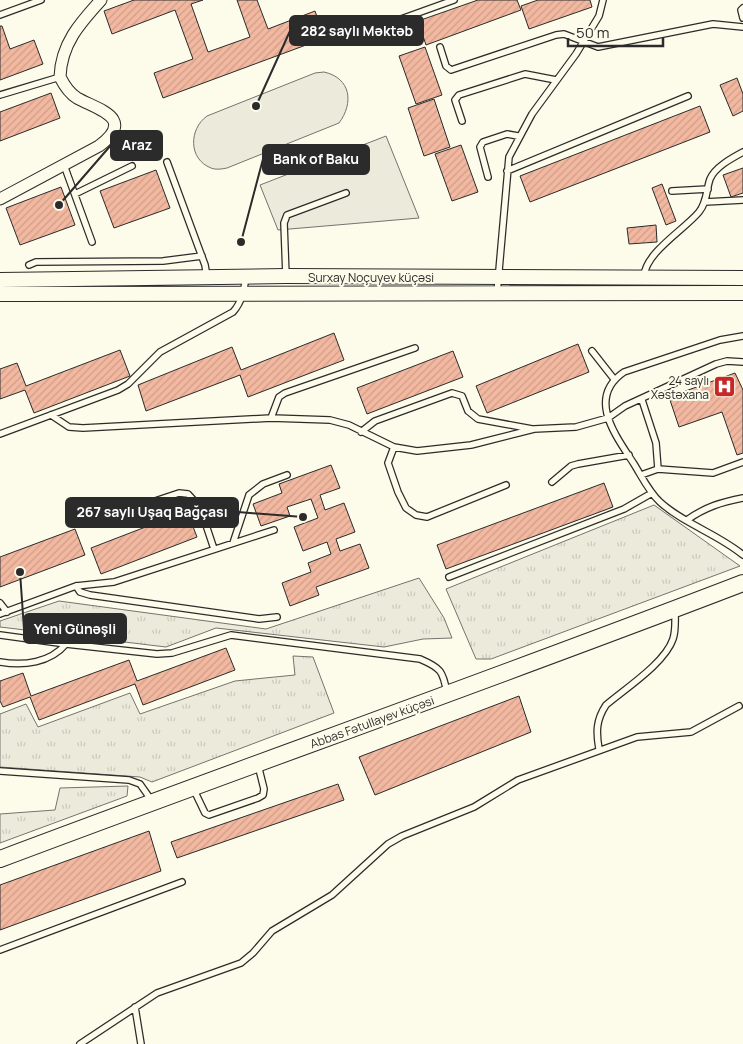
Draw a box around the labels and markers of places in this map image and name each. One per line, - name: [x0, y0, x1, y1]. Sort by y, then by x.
- callout: 282 saylı Məktəb: [290, 16, 423, 45]
- callout: Araz: [111, 131, 162, 160]
- callout: Bank of Baku: [263, 145, 369, 174]
- place label: 24 saylı Xəstəxana: [651, 372, 709, 403]
- hospital icon: 24 saylı Xəstəxana: [713, 375, 737, 399]
- callout: 267 saylı Uşaq Bağçası: [66, 498, 238, 527]
- callout: Yeni Günəşli: [24, 614, 126, 643]

